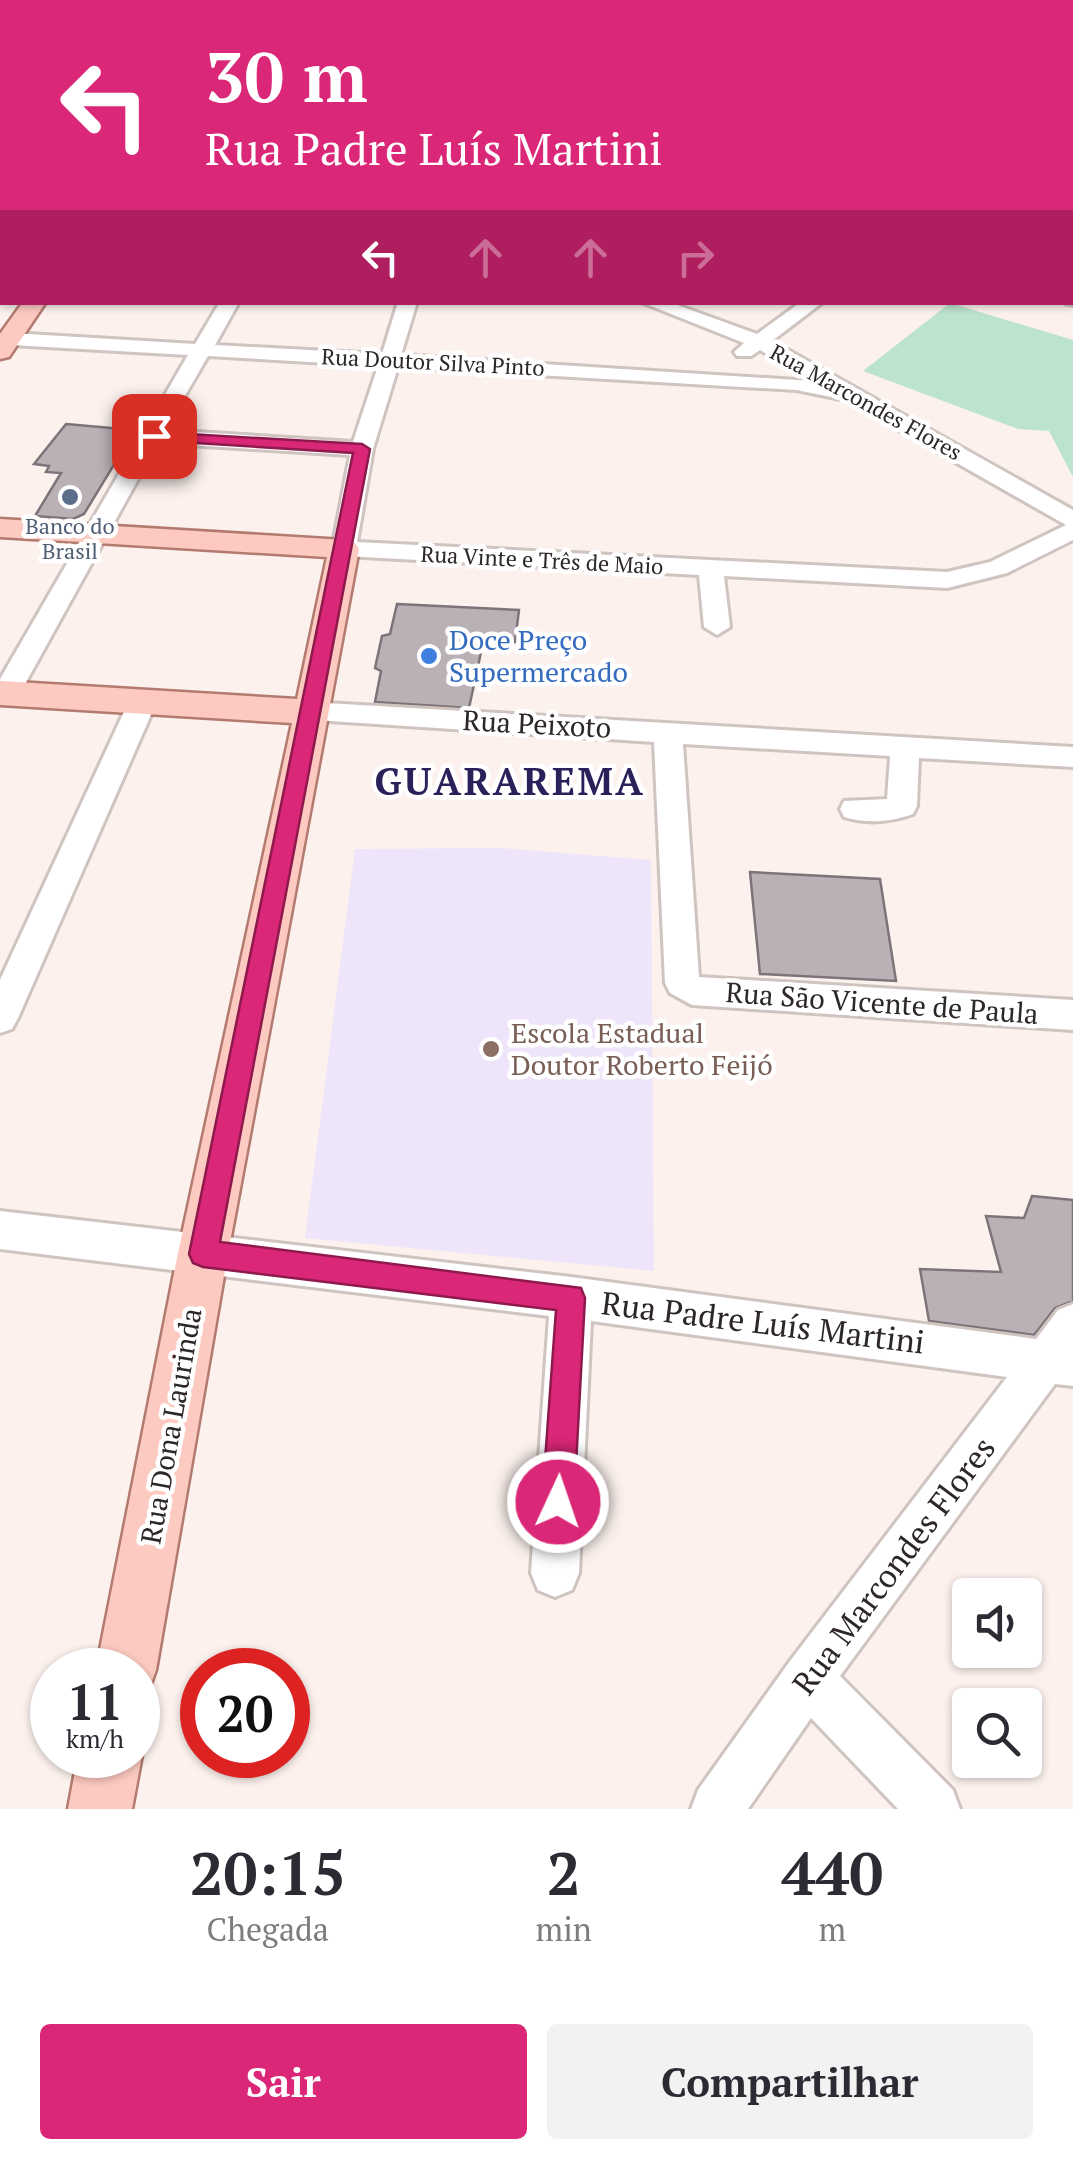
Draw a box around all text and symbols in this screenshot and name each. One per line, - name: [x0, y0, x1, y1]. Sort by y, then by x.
- text: 30 m: [205, 29, 368, 122]
- icon: left: [40, 40, 170, 170]
- text: Rua Padre Luís Martini: [205, 118, 663, 178]
- icon: left: [353, 230, 408, 285]
- icon: ahead: [458, 230, 513, 285]
- icon: ahead: [563, 230, 618, 285]
- icon: right: [668, 230, 723, 285]
- street label: Rua Marcondes Flores: [765, 337, 967, 466]
- street label: Rua Doutor Silva Pinto: [321, 341, 545, 382]
- pin: [112, 394, 197, 479]
- icon: arrive: [127, 409, 182, 464]
- marker: Banco do Brasil: [59, 486, 81, 508]
- place label: Banco do Brasil: [25, 511, 115, 565]
- street label: Rua Vinte e Três de Maio: [420, 539, 664, 580]
- place label: Doce Preço Supermercado: [449, 621, 628, 690]
- marker: Doce Preço Supermercado: [418, 645, 440, 667]
- street label: Rua Peixoto: [462, 701, 612, 746]
- district label: GUARAREMA: [375, 756, 645, 806]
- street label: Rua São Vicente de Paula: [724, 973, 1040, 1032]
- place label: Escola Estadual Doutor Roberto Feijó: [511, 1014, 773, 1083]
- marker: Escola Estadual Doutor Roberto Feijó: [480, 1038, 502, 1060]
- street label: Rua Padre Luís Martini: [599, 1281, 927, 1363]
- street label: Rua Dona Laurinda: [132, 1305, 209, 1547]
- street label: Rua Marcondes Flores: [782, 1428, 1004, 1703]
- position arrow: [506, 1450, 610, 1554]
- map controls: [952, 1578, 1042, 1778]
- button: sound: [952, 1578, 1042, 1668]
- speed limit sign: 20: [180, 1648, 310, 1778]
- text: 11: [67, 1668, 123, 1734]
- button: search: [952, 1688, 1042, 1778]
- text: km/h: [66, 1722, 124, 1755]
- text: 20:15: [190, 1833, 346, 1912]
- text: 2: [547, 1833, 581, 1912]
- text: 440: [782, 1833, 883, 1912]
- text: Chegada: [207, 1908, 329, 1950]
- text: min: [536, 1908, 592, 1950]
- text: m: [819, 1908, 846, 1950]
- button: Sair: [40, 2024, 527, 2139]
- button: Compartilhar: [547, 2024, 1033, 2139]

